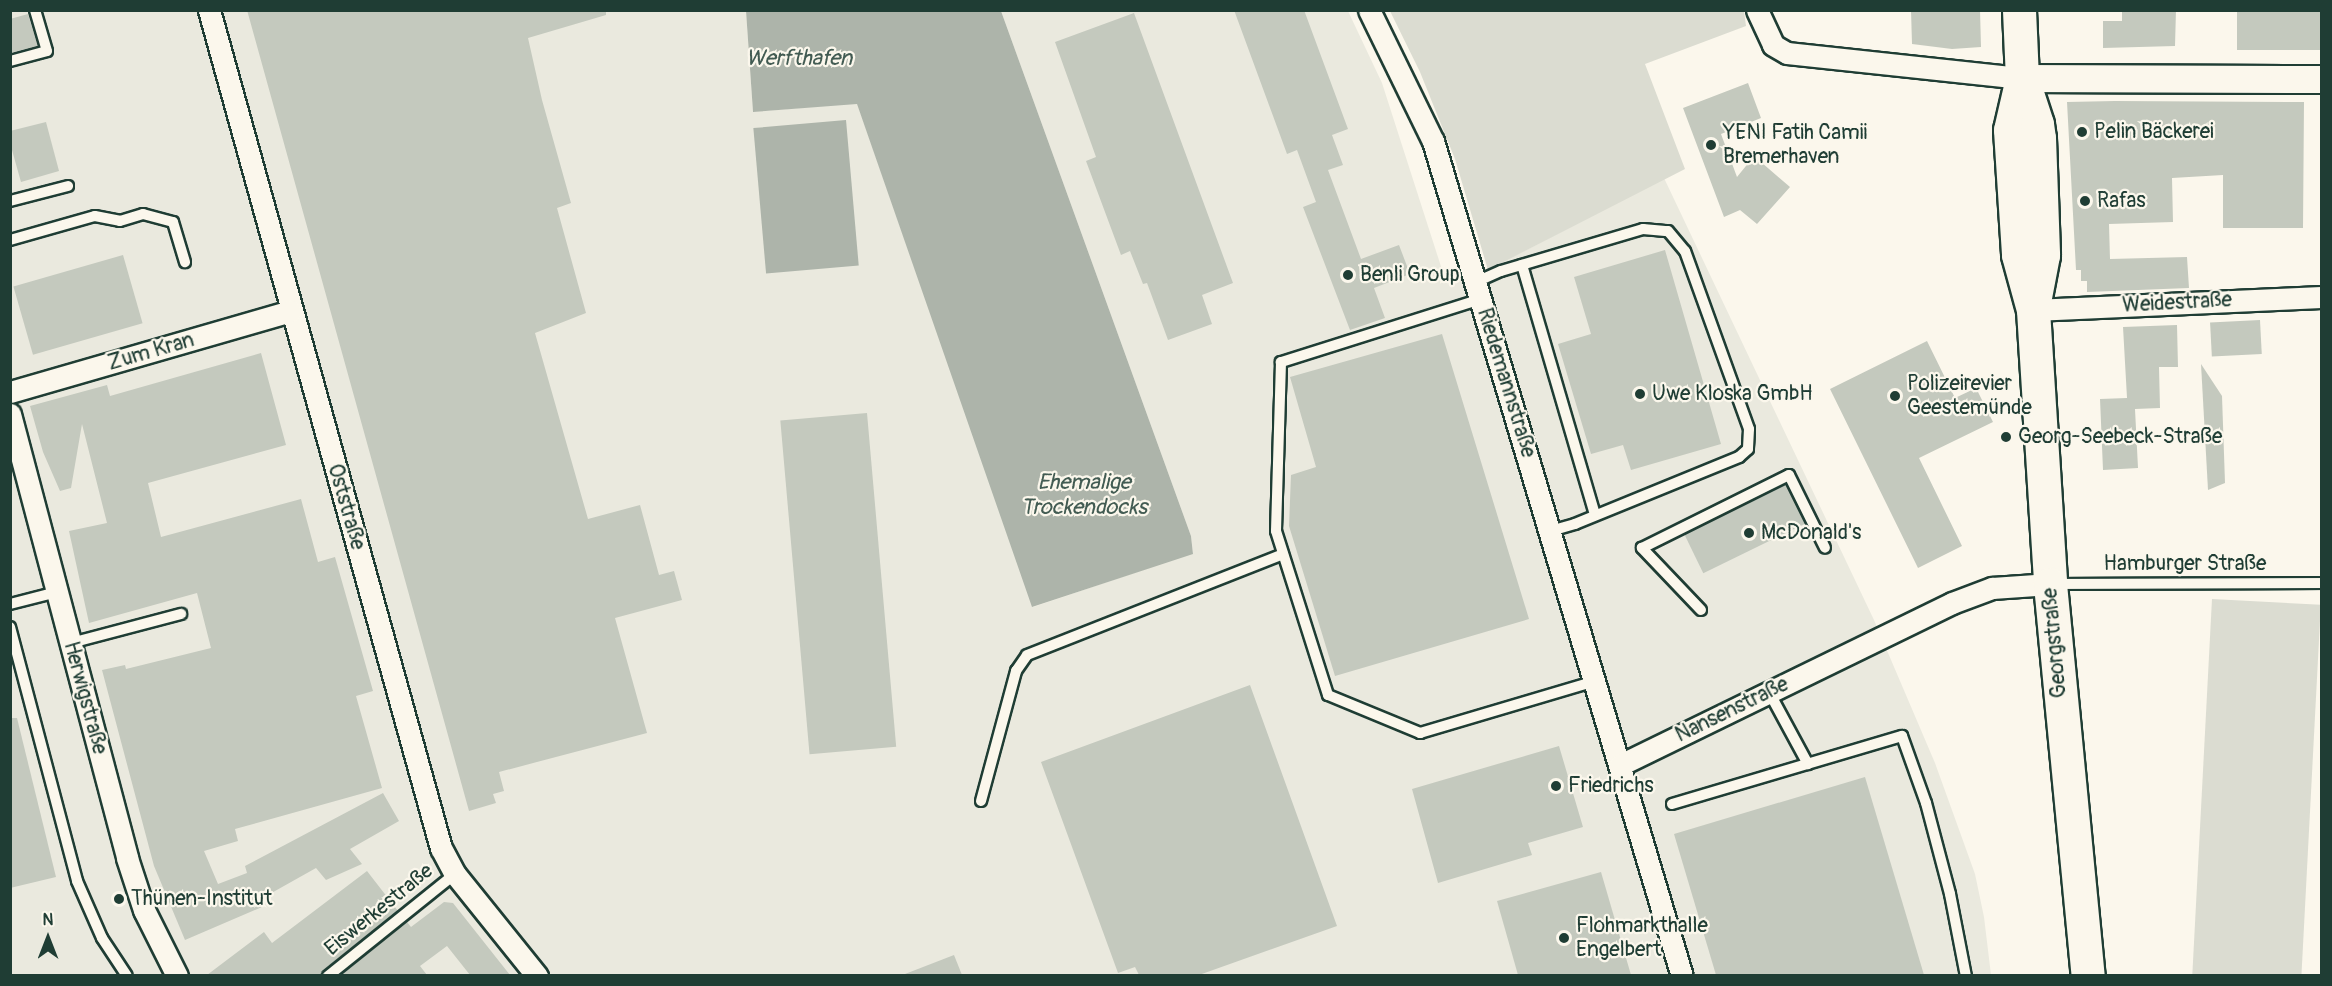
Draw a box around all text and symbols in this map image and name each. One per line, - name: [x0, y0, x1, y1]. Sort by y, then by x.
- water label: Werfthafen: [746, 46, 852, 72]
- place label: Pelin Bäckerei: [2094, 119, 2214, 145]
- place label: YENI Fatih Camii Bremerhaven: [1723, 120, 1867, 170]
- marker: Pelin Bäckerei: [2075, 125, 2089, 139]
- marker: YENI Fatih Camii Bremerhaven: [1704, 138, 1718, 152]
- place label: Rafas: [2097, 188, 2146, 214]
- marker: Rafas: [2078, 194, 2092, 208]
- place label: Benli Group: [1360, 262, 1460, 288]
- marker: Benli Group: [1341, 268, 1355, 282]
- street label: Weidestraße: [2122, 288, 2232, 318]
- street label: Riedemannstraße: [1471, 305, 1541, 461]
- street label: Zum Kran: [105, 328, 197, 376]
- place label: Polizeirevier Geestemünde: [1907, 371, 2032, 421]
- place label: Uwe Kloska GmbH: [1652, 381, 1813, 407]
- marker: Uwe Kloska GmbH: [1633, 387, 1647, 401]
- marker: Polizeirevier Geestemünde: [1888, 389, 1902, 403]
- place label: Georg-Seebeck-Straße: [2018, 424, 2222, 450]
- marker: Georg-Seebeck-Straße: [1999, 430, 2013, 444]
- street label: Oststraße: [322, 461, 370, 553]
- water label: Ehemalige Trockendocks: [1021, 469, 1147, 520]
- place label: McDonald's: [1761, 520, 1862, 546]
- marker: McDonald's: [1742, 526, 1756, 540]
- street label: Hamburger Straße: [2104, 551, 2266, 577]
- street label: Georgstraße: [2038, 587, 2072, 699]
- street label: Herwigstraße: [58, 639, 112, 757]
- street label: Nansenstraße: [1671, 672, 1793, 748]
- place label: Friedrichs: [1568, 773, 1654, 799]
- marker: Friedrichs: [1549, 779, 1563, 793]
- street label: Eiswerkestraße: [320, 859, 438, 961]
- place label: Thünen-Institut: [131, 886, 272, 912]
- marker: Thünen-Institut: [112, 892, 126, 906]
- north arrow: [18, 908, 78, 968]
- text: N: [43, 910, 53, 930]
- place label: Flohmarkthalle Engelbert: [1576, 913, 1708, 963]
- marker: Flohmarkthalle Engelbert: [1557, 931, 1571, 945]

